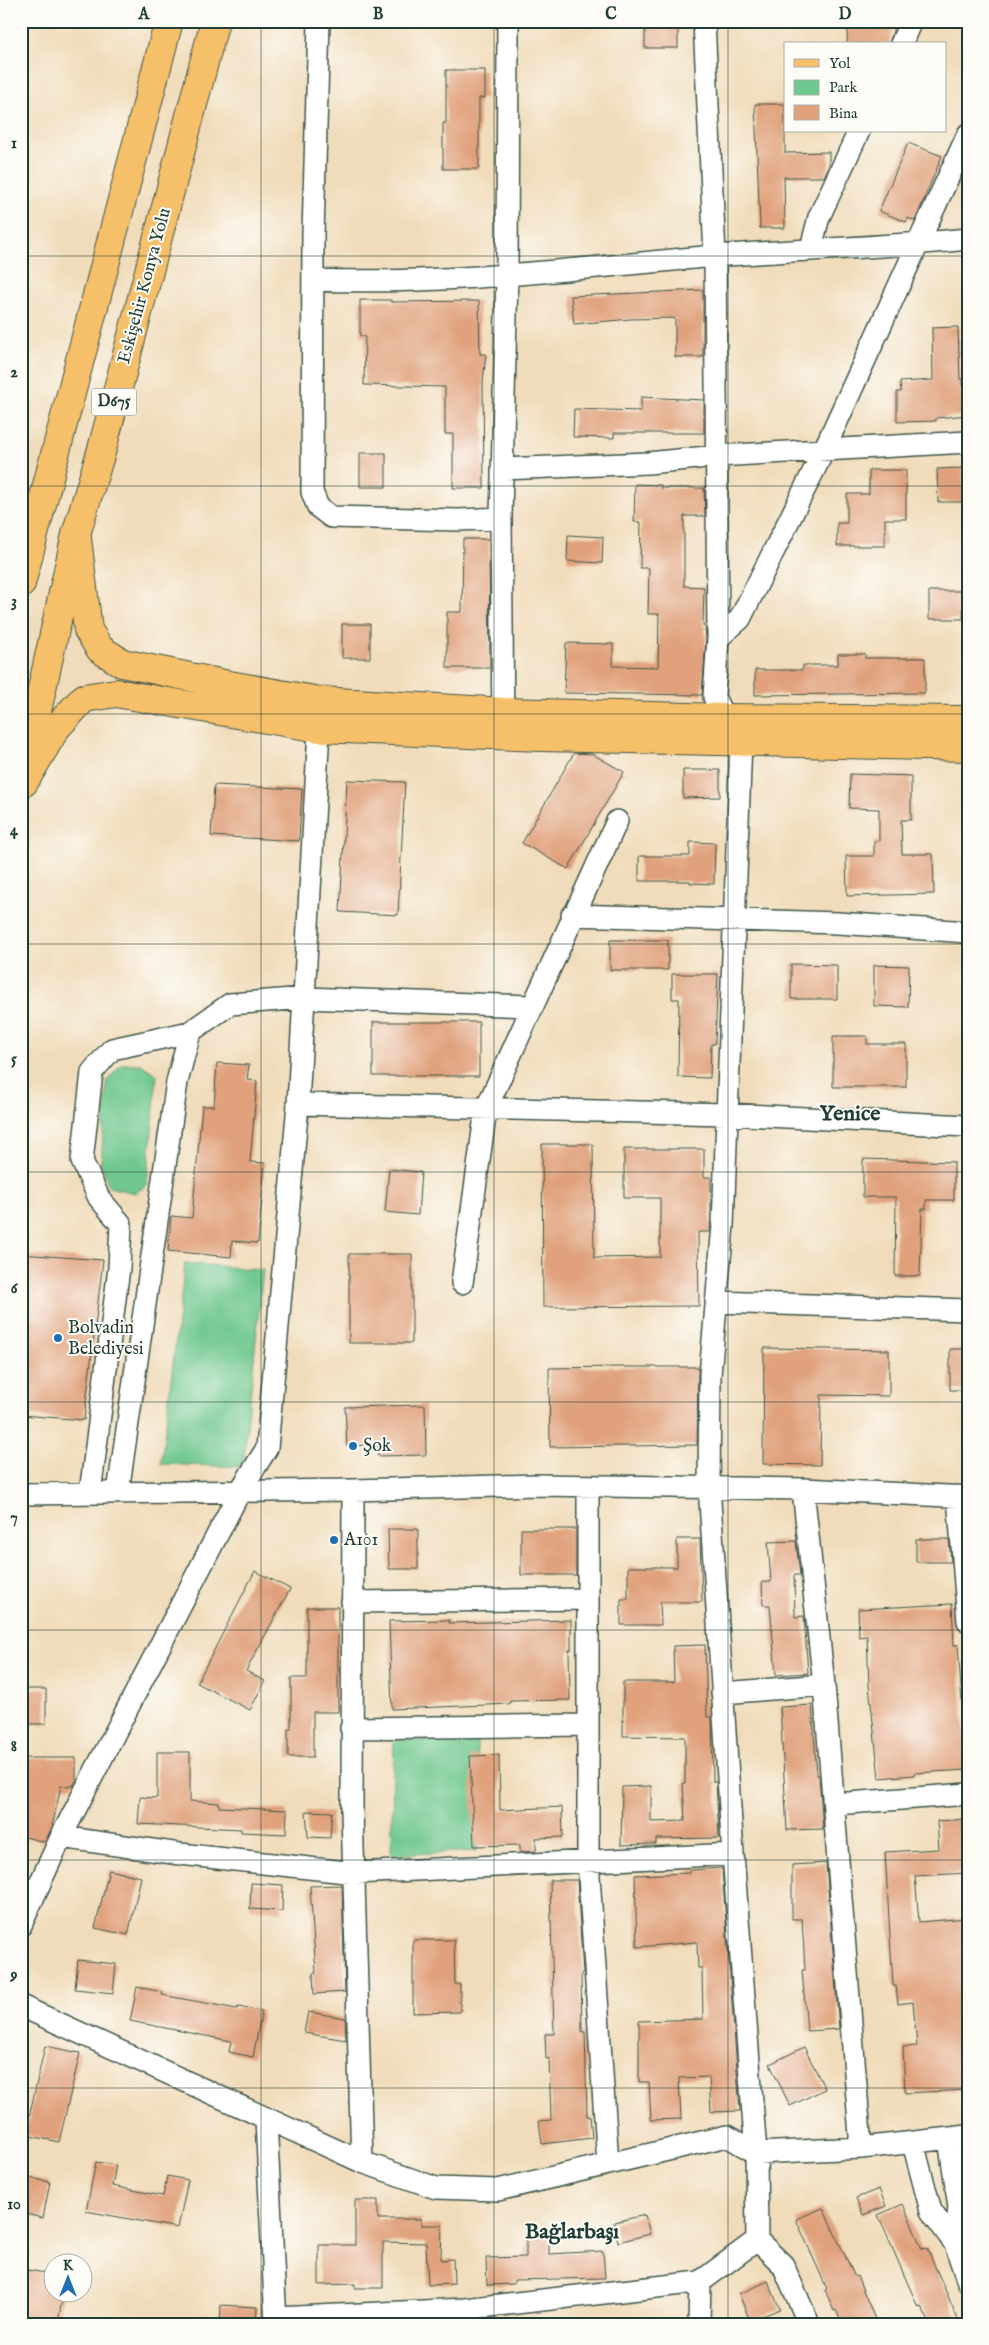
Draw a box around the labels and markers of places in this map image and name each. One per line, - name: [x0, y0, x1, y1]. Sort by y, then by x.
- place label: Bolvadin Belediyesi: [68, 1317, 144, 1361]
- marker: Bolvadin Belediyesi: [52, 1332, 64, 1344]
- place label: Şok: [363, 1435, 392, 1458]
- marker: Şok: [347, 1440, 359, 1452]
- place label: A101: [343, 1529, 378, 1552]
- marker: A101: [328, 1534, 340, 1546]

